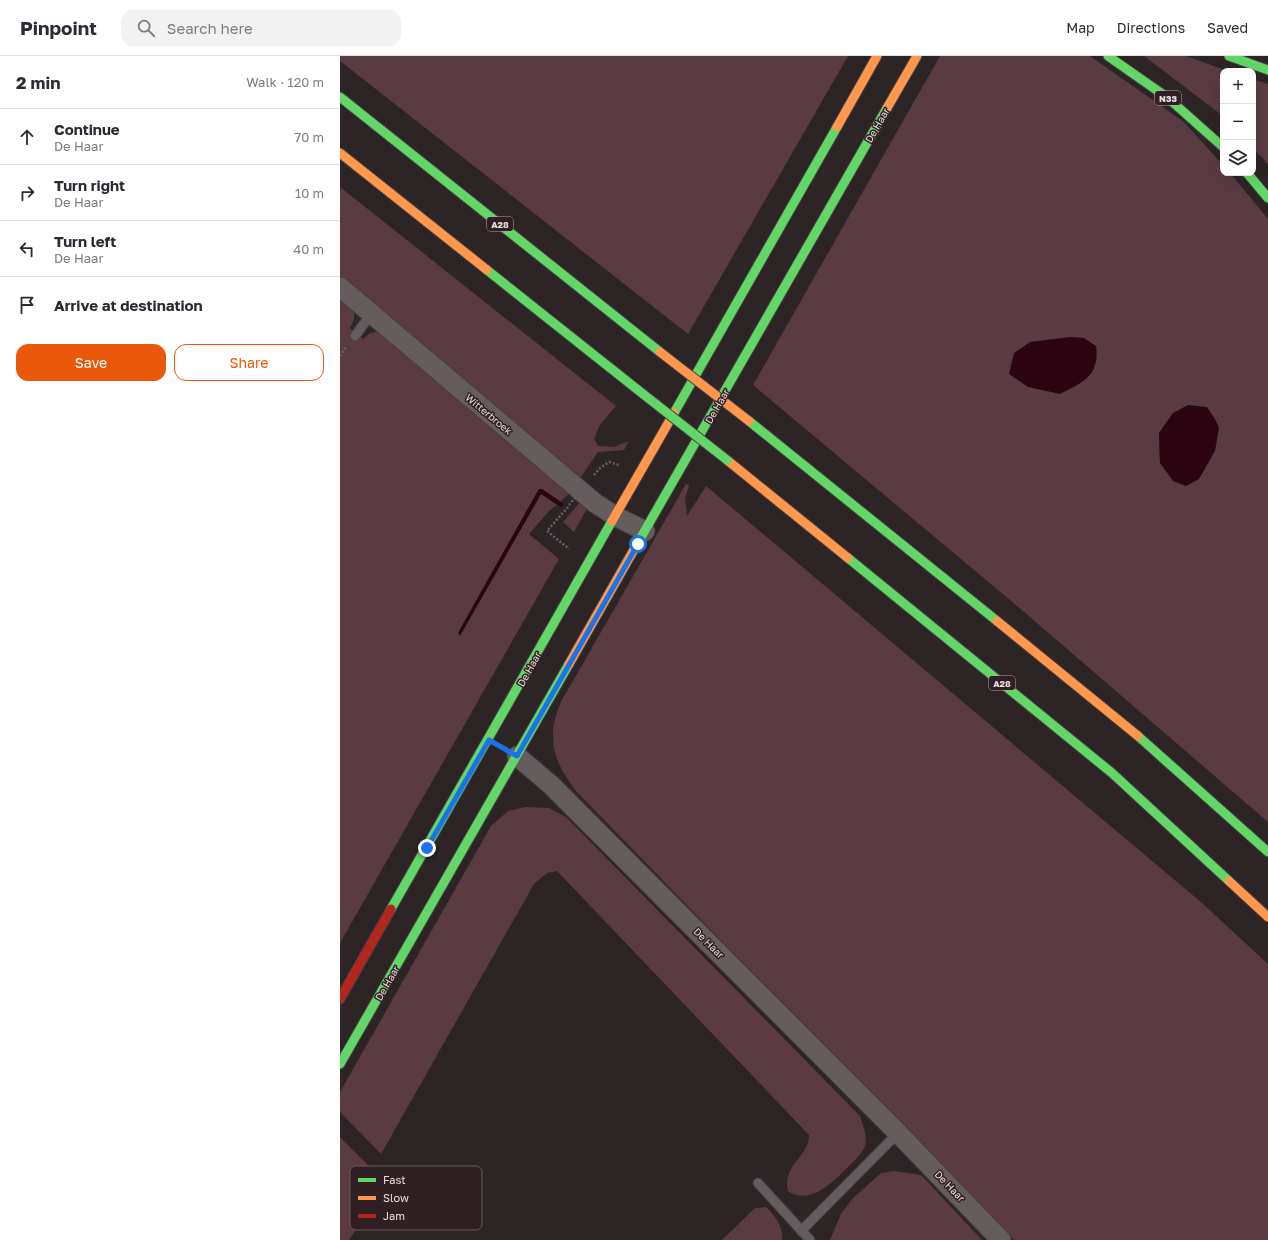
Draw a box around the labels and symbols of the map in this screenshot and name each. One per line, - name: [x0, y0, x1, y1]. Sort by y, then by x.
- road number: N33: [1155, 91, 1181, 105]
- street label: De Haar: [862, 105, 892, 145]
- road number: A28: [487, 217, 513, 231]
- street label: De Haar: [702, 386, 732, 426]
- street label: Witterbroek: [463, 391, 515, 437]
- route start: [629, 535, 647, 553]
- street label: De Haar: [515, 649, 544, 689]
- road number: A28: [989, 676, 1015, 690]
- route end: [418, 839, 436, 857]
- street label: De Haar: [691, 925, 727, 961]
- street label: De Haar: [372, 963, 402, 1003]
- legend: [350, 1166, 482, 1230]
- street label: De Haar: [932, 1168, 968, 1204]
- text: Fast: [383, 1173, 406, 1186]
- text: Slow: [383, 1191, 409, 1204]
- text: Jam: [383, 1209, 405, 1222]

